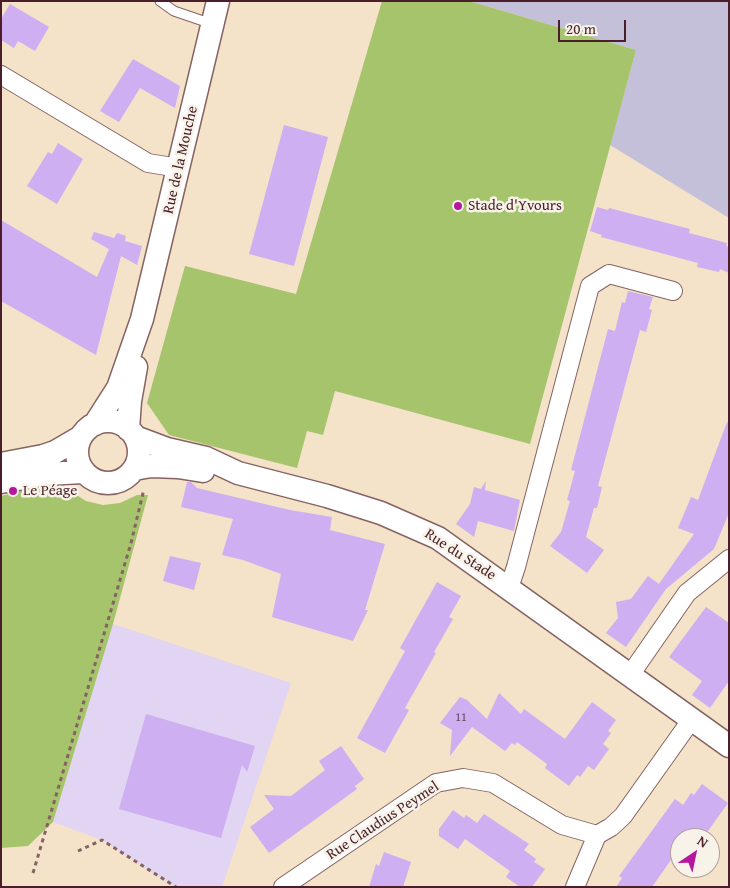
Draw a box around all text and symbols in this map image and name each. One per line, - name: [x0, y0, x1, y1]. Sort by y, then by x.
- scale bar: [560, 10, 628, 42]
- text: 20 m: [566, 18, 596, 39]
- street label: Rue de la Mouche: [160, 104, 202, 216]
- place label: Stade d'Yvours: [468, 197, 562, 215]
- marker: Stade d'Yvours: [452, 200, 464, 212]
- place label: Le Péage: [23, 482, 77, 500]
- marker: Le Péage: [7, 485, 19, 497]
- street label: Rue du Stade: [421, 525, 499, 585]
- house number: 11: [455, 711, 467, 725]
- street label: Rue Claudius Peymel: [323, 778, 443, 864]
- north arrow: [670, 828, 720, 878]
- text: N: [693, 830, 712, 852]

